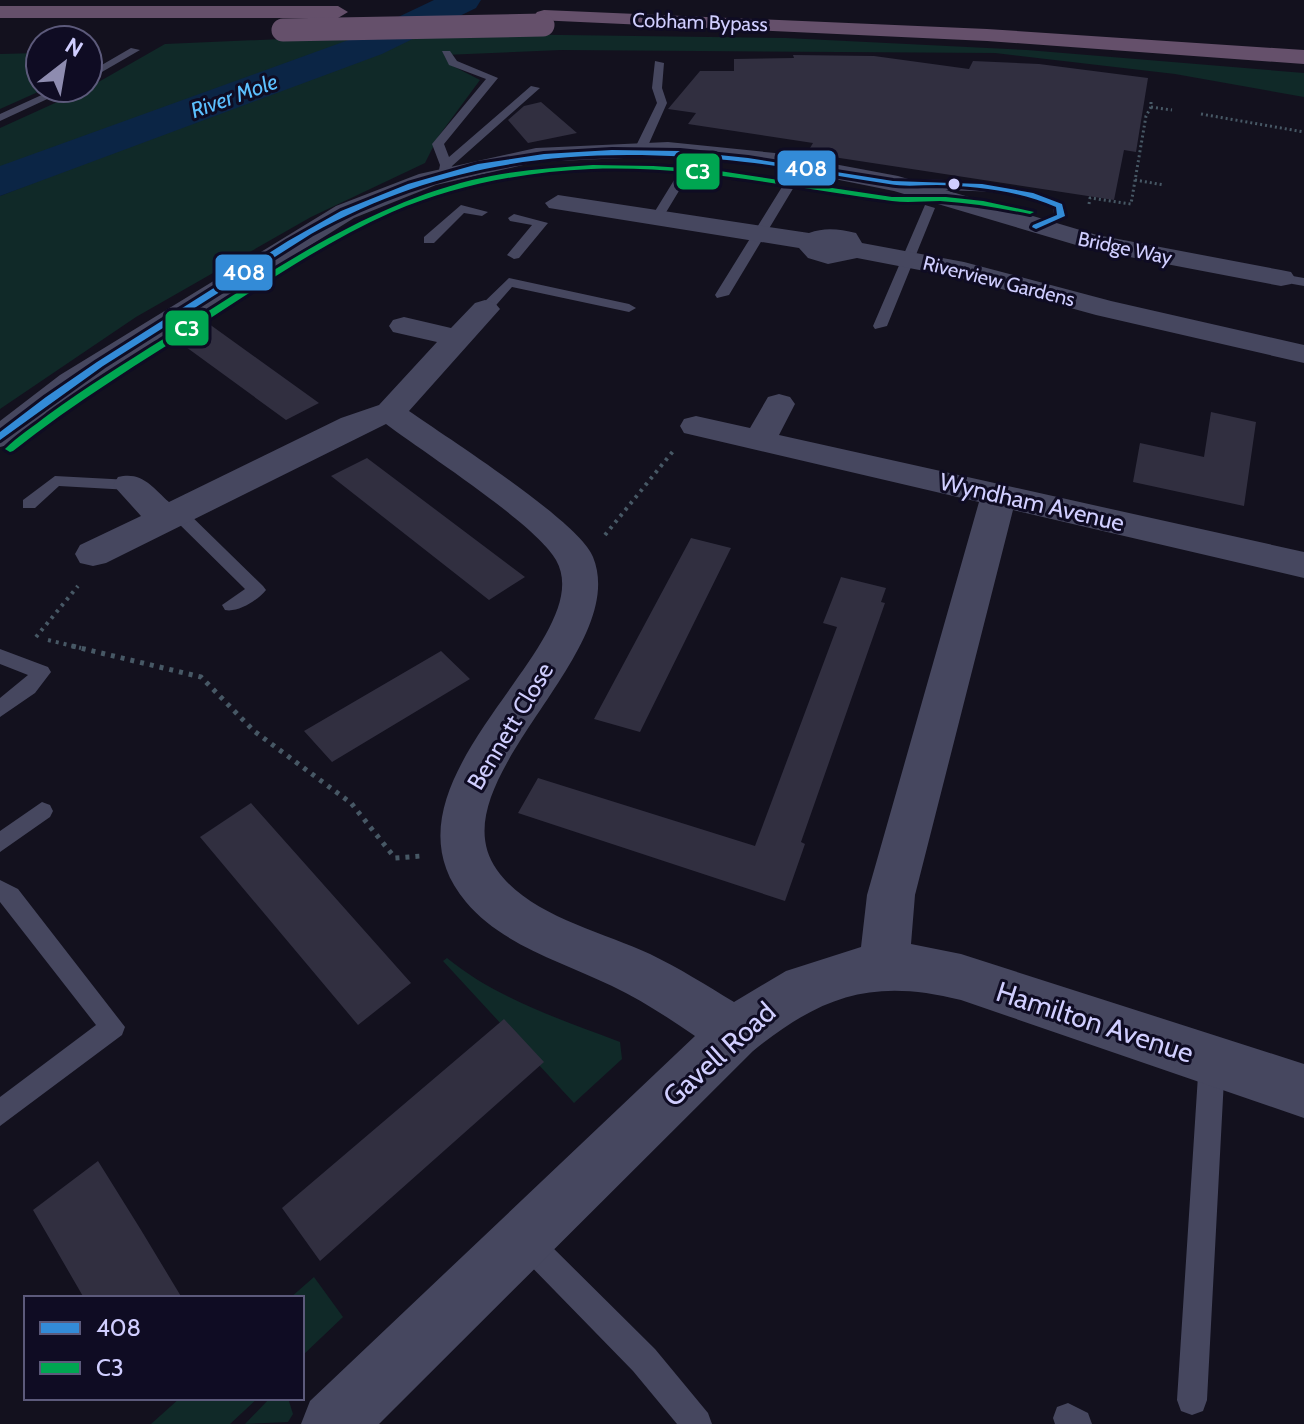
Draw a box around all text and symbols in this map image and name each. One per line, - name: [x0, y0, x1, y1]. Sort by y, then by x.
- street label: Cobham Bypass: [632, 8, 768, 36]
- north arrow: [24, 24, 104, 104]
- text: N: [60, 32, 88, 63]
- water label: River Mole: [187, 68, 281, 124]
- line badge: 408: [776, 149, 837, 187]
- line badge: C3: [675, 152, 721, 191]
- text: 408: [785, 155, 827, 182]
- text: C3: [685, 158, 711, 185]
- unlabelled marker: [946, 176, 962, 192]
- street label: Bridge Way: [1076, 226, 1174, 270]
- street label: Riverview Gardens: [921, 251, 1077, 311]
- line badge: 408: [214, 253, 274, 292]
- text: 408: [223, 259, 265, 286]
- line badge: C3: [164, 309, 210, 347]
- text: C3: [174, 315, 200, 342]
- street label: Wyndham Avenue: [937, 467, 1127, 537]
- street label: Bennett Close: [461, 657, 559, 795]
- street label: Hamilton Avenue: [992, 974, 1198, 1070]
- street label: Gavell Road: [656, 995, 782, 1113]
- legend: [24, 1296, 304, 1400]
- text: 408: [96, 1313, 141, 1342]
- text: C3: [96, 1353, 124, 1382]

